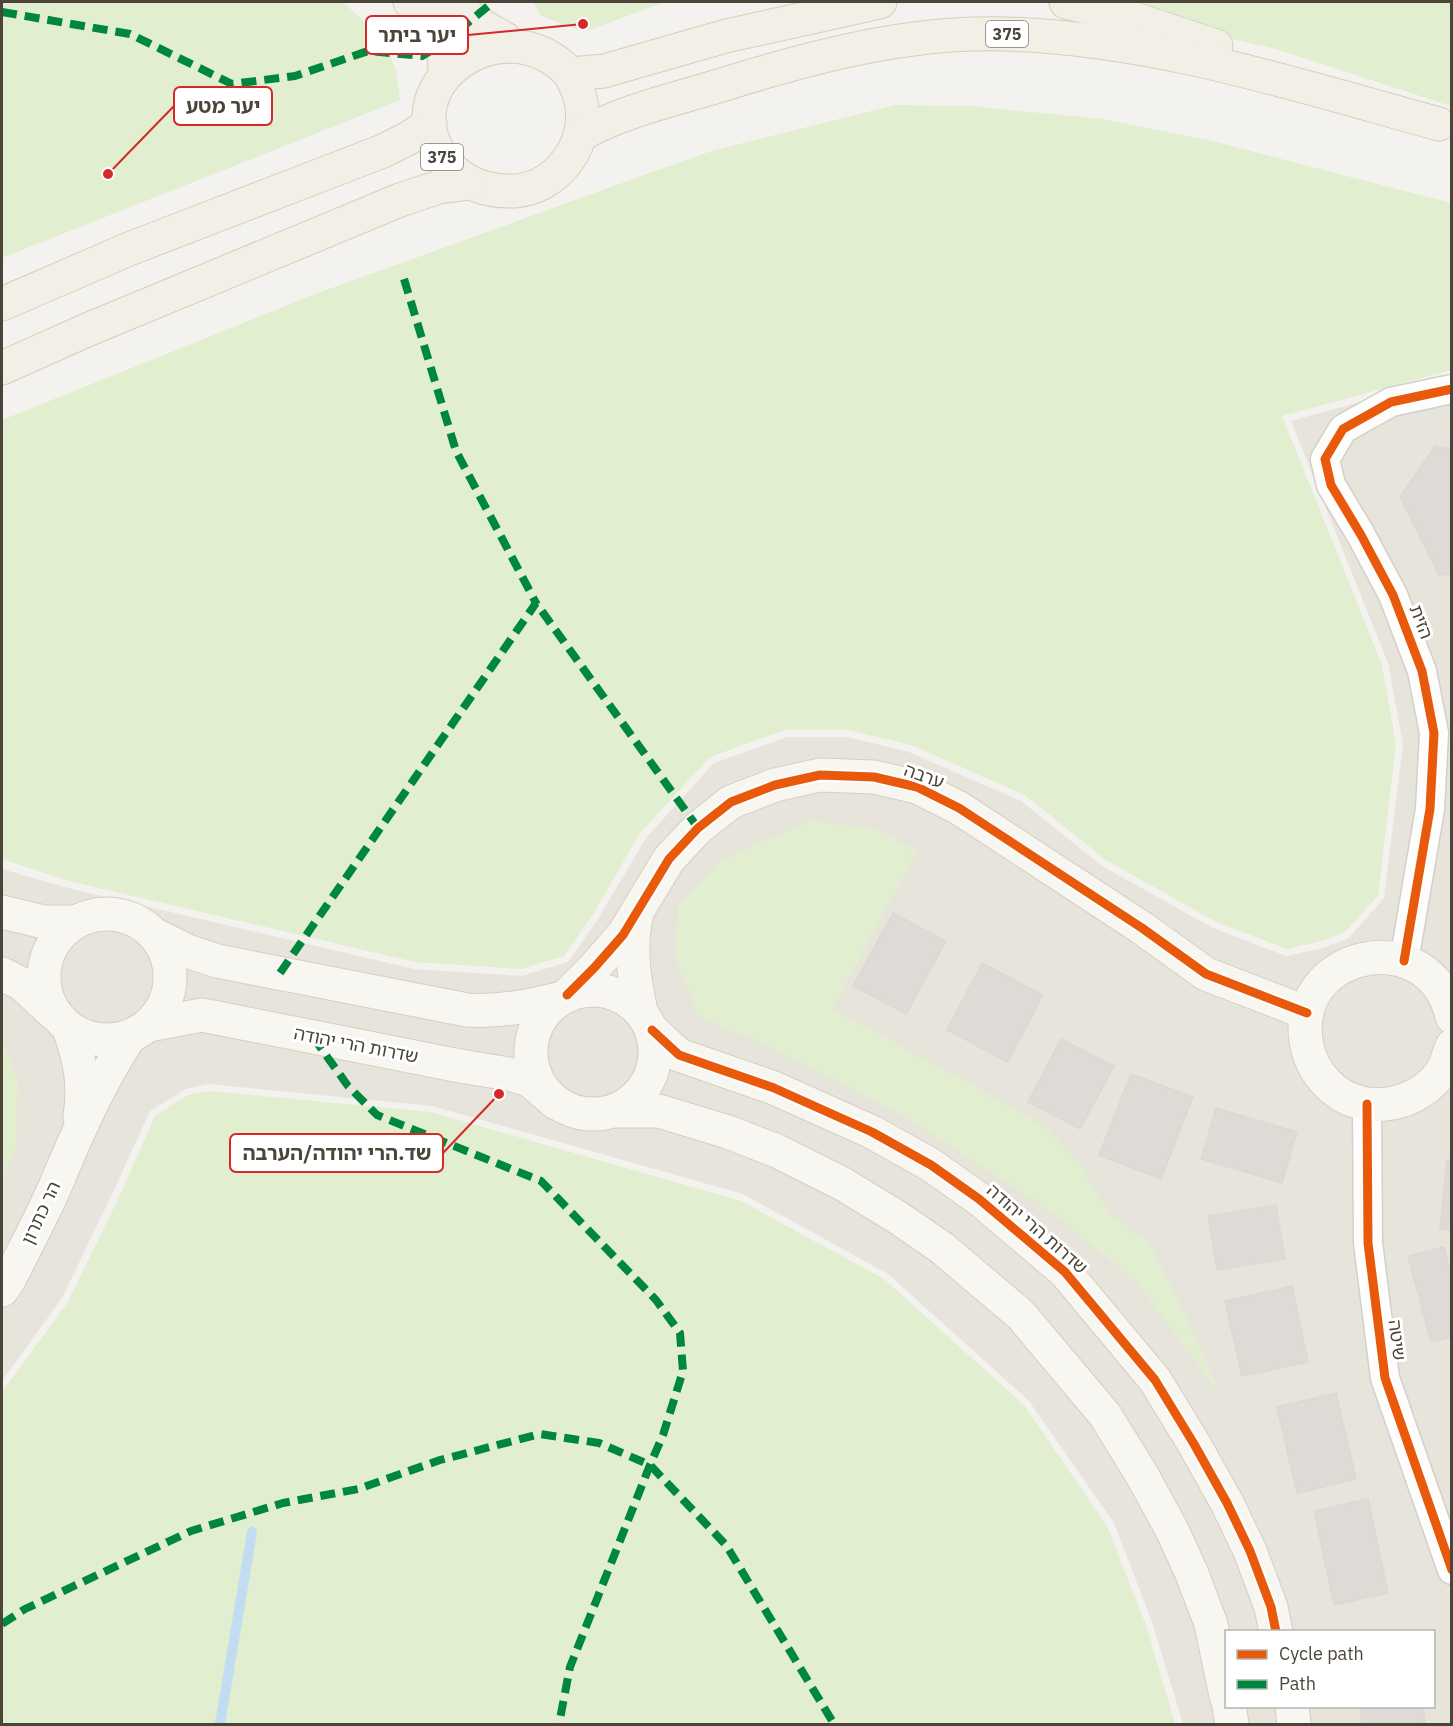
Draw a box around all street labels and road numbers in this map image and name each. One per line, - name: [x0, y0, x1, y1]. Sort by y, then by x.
- road number: 375: [986, 21, 1028, 47]
- road number: 375: [421, 144, 463, 170]
- street label: הזית: [1405, 602, 1438, 642]
- street label: ערבה: [901, 758, 947, 793]
- street label: שדרות הרי יהודה: [292, 1021, 420, 1068]
- street label: הר כתרון: [16, 1177, 65, 1248]
- street label: שדרות הרי יהודה: [982, 1179, 1093, 1279]
- street label: שיטה: [1384, 1318, 1411, 1362]

